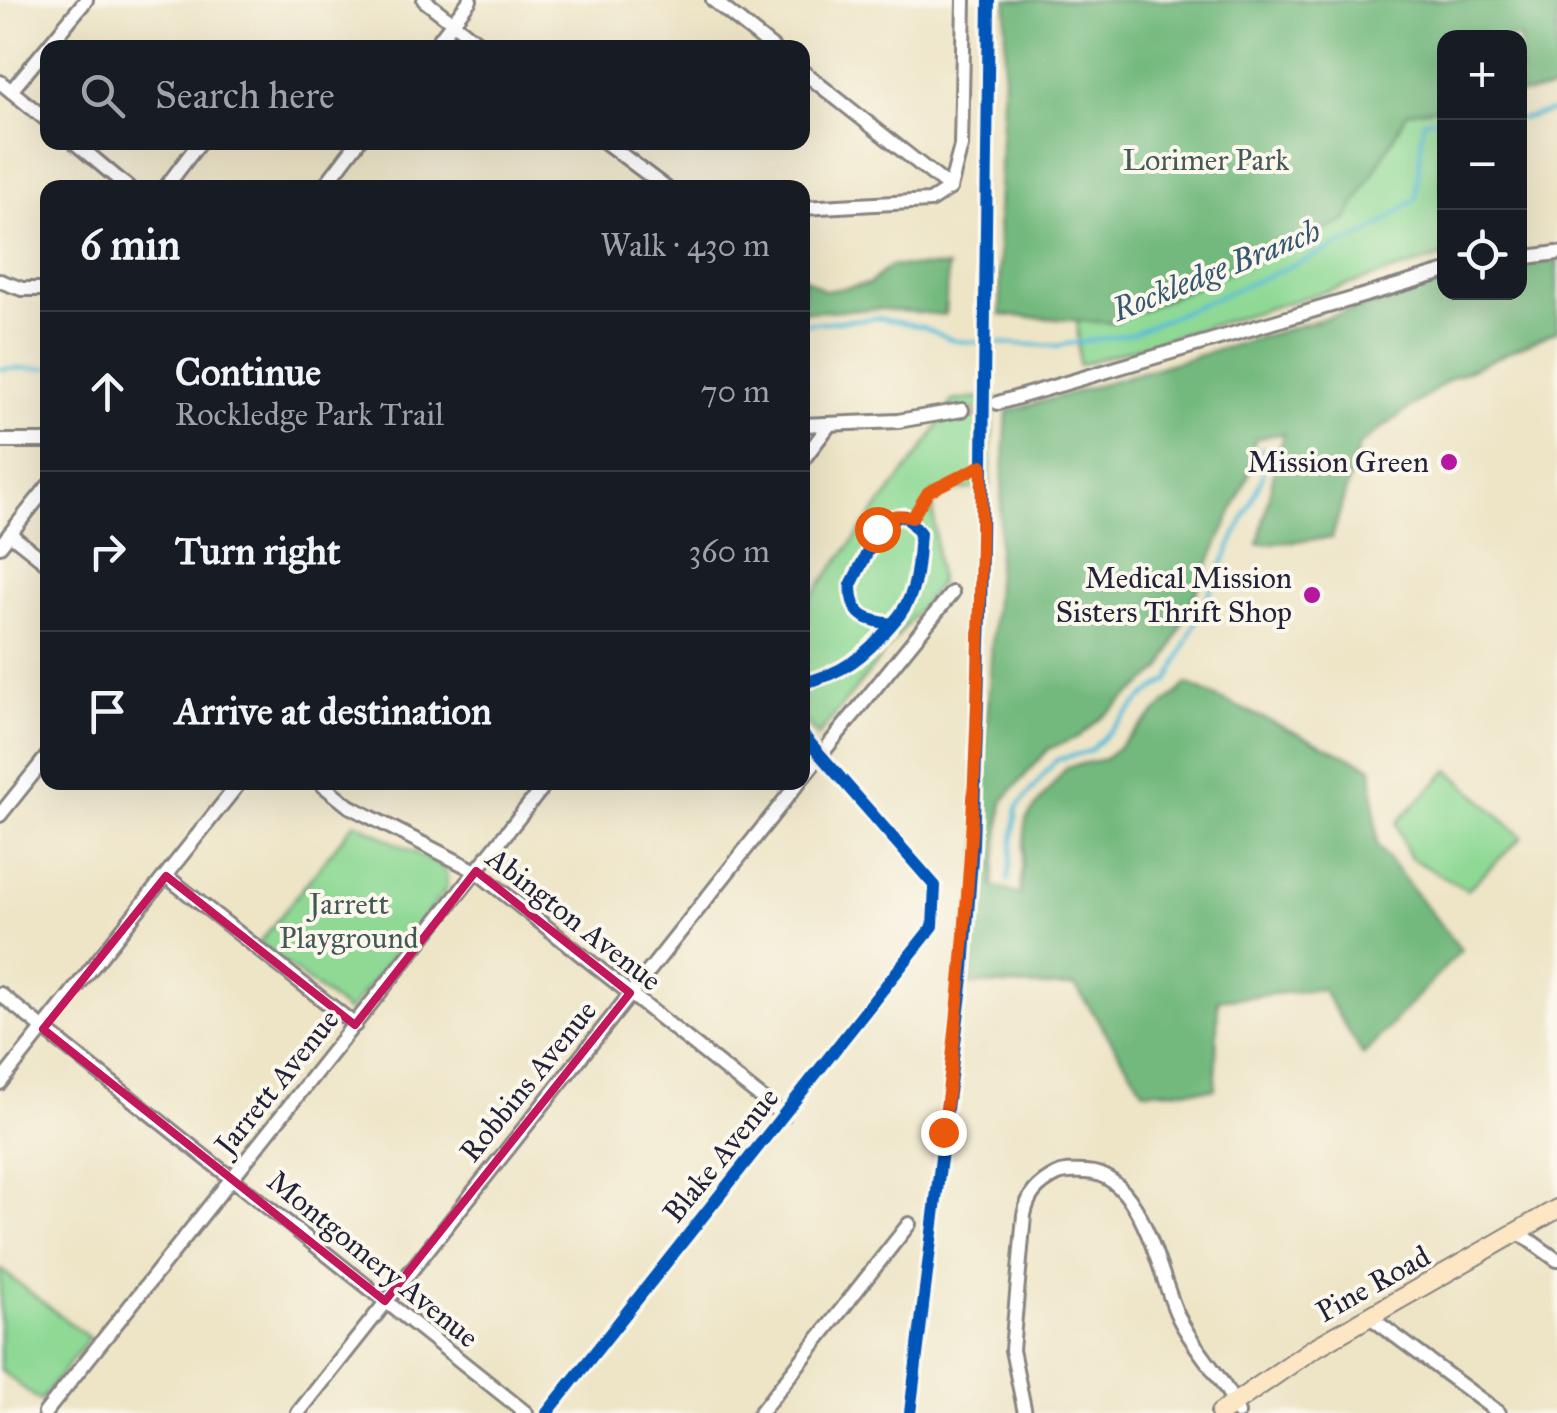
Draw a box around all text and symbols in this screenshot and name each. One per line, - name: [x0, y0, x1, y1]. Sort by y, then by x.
- map controls: [1437, 30, 1527, 300]
- button: +: [1437, 30, 1527, 120]
- search box: [40, 40, 810, 150]
- icon: search: [75, 68, 130, 123]
- text: Search here: [155, 72, 335, 118]
- button: −: [1437, 120, 1527, 210]
- park label: Lorimer Park: [1123, 142, 1289, 178]
- button: locate: [1437, 210, 1527, 300]
- water label: Rockledge Branch: [1106, 211, 1326, 330]
- text: 6 min: [80, 219, 180, 271]
- text: Walk · 430 m: [600, 226, 770, 265]
- text: Continue: [175, 349, 321, 395]
- icon: ahead: [80, 364, 135, 419]
- text: 70 m: [701, 372, 770, 411]
- text: Rockledge Park Trail: [175, 395, 444, 434]
- place label: Mission Green: [1248, 444, 1429, 480]
- marker: Mission Green: [1438, 451, 1460, 473]
- route start: [855, 507, 901, 553]
- icon: right: [80, 524, 135, 579]
- text: Turn right: [175, 528, 341, 574]
- text: 360 m: [688, 532, 770, 571]
- place label: Medical Mission Sisters Thrift Shop: [1056, 560, 1292, 630]
- marker: Medical Mission Sisters Thrift Shop: [1301, 584, 1323, 606]
- icon: arrive: [80, 684, 135, 739]
- text: Arrive at destination: [175, 688, 492, 734]
- street label: Abington Avenue: [478, 838, 669, 998]
- park label: Jarrett Playground: [279, 886, 419, 956]
- street label: Robbins Avenue: [452, 993, 604, 1169]
- street label: Jarrett Avenue: [206, 1002, 347, 1164]
- street label: Blake Avenue: [656, 1080, 786, 1230]
- route end: [921, 1110, 967, 1156]
- street label: Montgomery Avenue: [260, 1163, 486, 1355]
- street label: Pine Road: [1310, 1238, 1436, 1330]

